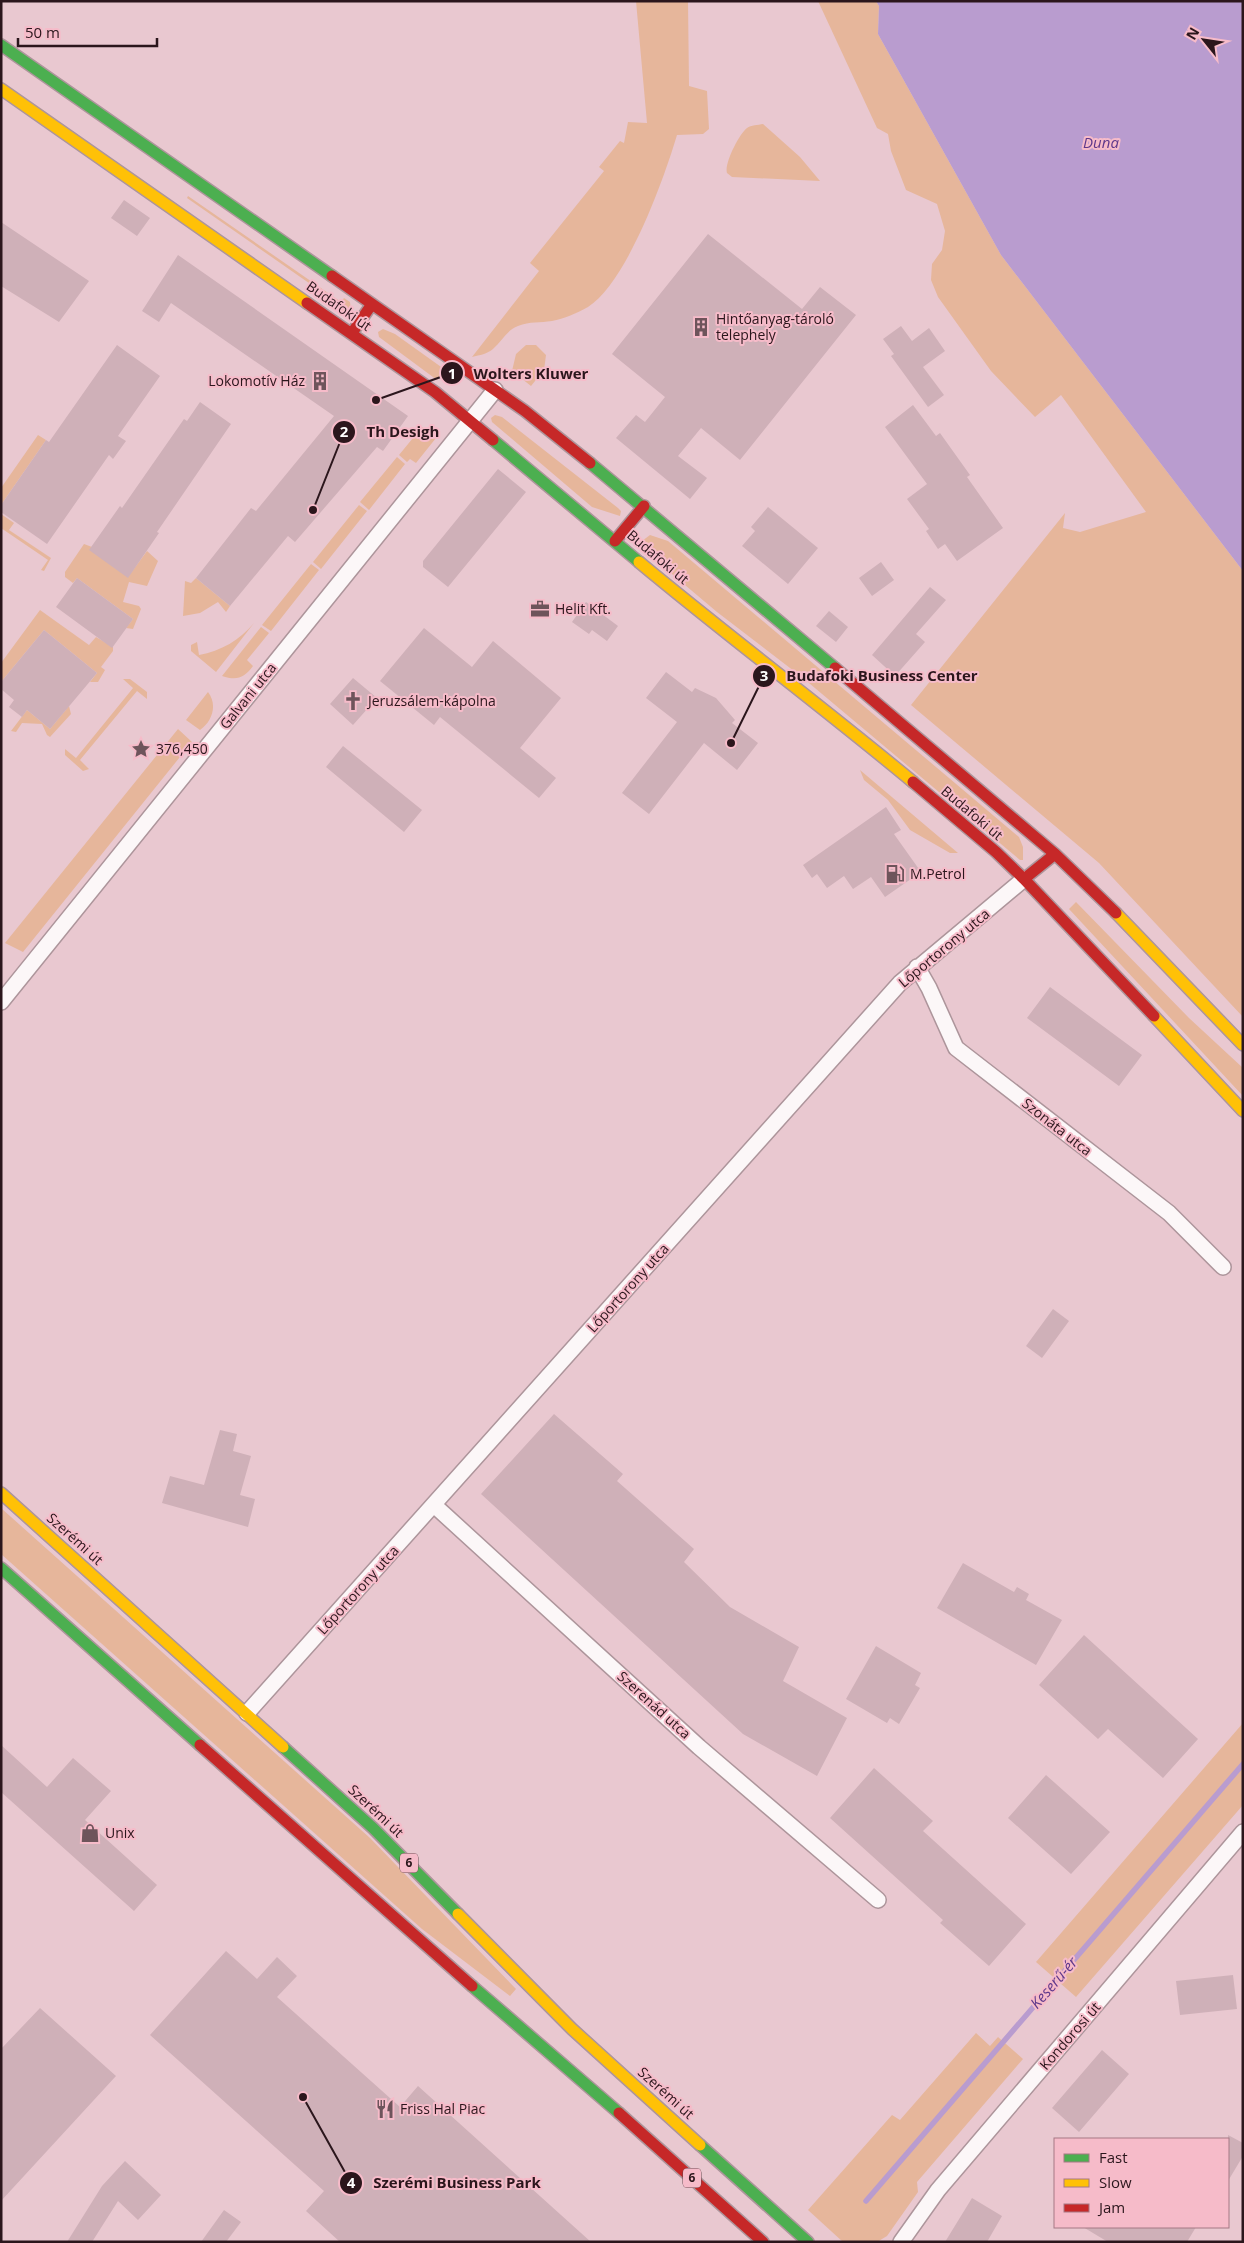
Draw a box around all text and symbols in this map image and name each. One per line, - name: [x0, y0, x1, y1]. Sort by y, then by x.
- scale bar: [18, 15, 156, 47]
- north arrow: [1179, 15, 1229, 65]
- text: 50 m: [25, 22, 60, 42]
- text: N: [1181, 24, 1203, 43]
- water label: Duna: [1083, 132, 1119, 152]
- street label: Budafoki út: [303, 276, 376, 335]
- place label: Hintőanyag-tároló telephely: [716, 309, 834, 344]
- building icon: Hintőanyag-tároló telephely: [690, 316, 712, 338]
- callout: Wolters Kluwer: [439, 358, 599, 388]
- text: 1: [448, 363, 456, 383]
- text: Wolters Kluwer: [474, 363, 589, 383]
- building icon: Lokomotív Ház: [309, 370, 331, 392]
- place label: Lokomotív Ház: [208, 371, 305, 390]
- callout: Th Desigh: [331, 417, 449, 447]
- text: 2: [340, 421, 349, 441]
- text: Th Desigh: [367, 421, 439, 441]
- street label: Budafoki út: [623, 525, 693, 588]
- office icon: Helit Kft.: [529, 598, 551, 620]
- place label: Helit Kft.: [555, 599, 611, 618]
- street label: Galvani utca: [215, 659, 280, 733]
- callout: Budafoki Business Center: [751, 661, 987, 691]
- text: 3: [760, 665, 768, 685]
- text: Budafoki Business Center: [786, 665, 978, 685]
- church icon: Jeruzsálem-kápolna: [342, 690, 364, 712]
- place label: Jeruzsálem-kápolna: [366, 691, 496, 710]
- place icon: 376,450: [130, 738, 152, 760]
- place label: 376,450: [156, 739, 208, 758]
- street label: Budafoki út: [937, 781, 1007, 844]
- fuel station icon: M.Petrol: [884, 863, 906, 885]
- place label: M.Petrol: [910, 864, 965, 883]
- street label: Lőportorony utca: [894, 904, 993, 991]
- street label: Szonáta utca: [1019, 1093, 1096, 1160]
- street label: Lőportorony utca: [583, 1239, 673, 1336]
- street label: Szerémi út: [43, 1508, 107, 1569]
- street label: Lőportorony utca: [313, 1541, 403, 1638]
- street label: Szerenád utca: [614, 1667, 695, 1743]
- street label: Szerémi út: [344, 1780, 408, 1841]
- shop icon: Unix: [79, 1822, 101, 1844]
- place label: Unix: [105, 1823, 135, 1842]
- road number: 6: [400, 1854, 418, 1872]
- water label: Keserű-ér: [1025, 1951, 1082, 2012]
- street label: Kondorosi út: [1035, 1998, 1104, 2074]
- street label: Szerémi út: [634, 2062, 698, 2123]
- restaurant icon: Friss Hal Piac: [374, 2098, 396, 2120]
- place label: Friss Hal Piac: [400, 2099, 485, 2118]
- legend: [1054, 2138, 1229, 2228]
- text: Fast: [1099, 2147, 1128, 2167]
- callout: Szerémi Business Park: [338, 2168, 550, 2198]
- road number: 6: [683, 2168, 701, 2188]
- text: 4: [347, 2172, 356, 2192]
- text: Szerémi Business Park: [373, 2172, 541, 2192]
- text: Slow: [1099, 2172, 1132, 2192]
- text: Jam: [1097, 2197, 1125, 2217]

